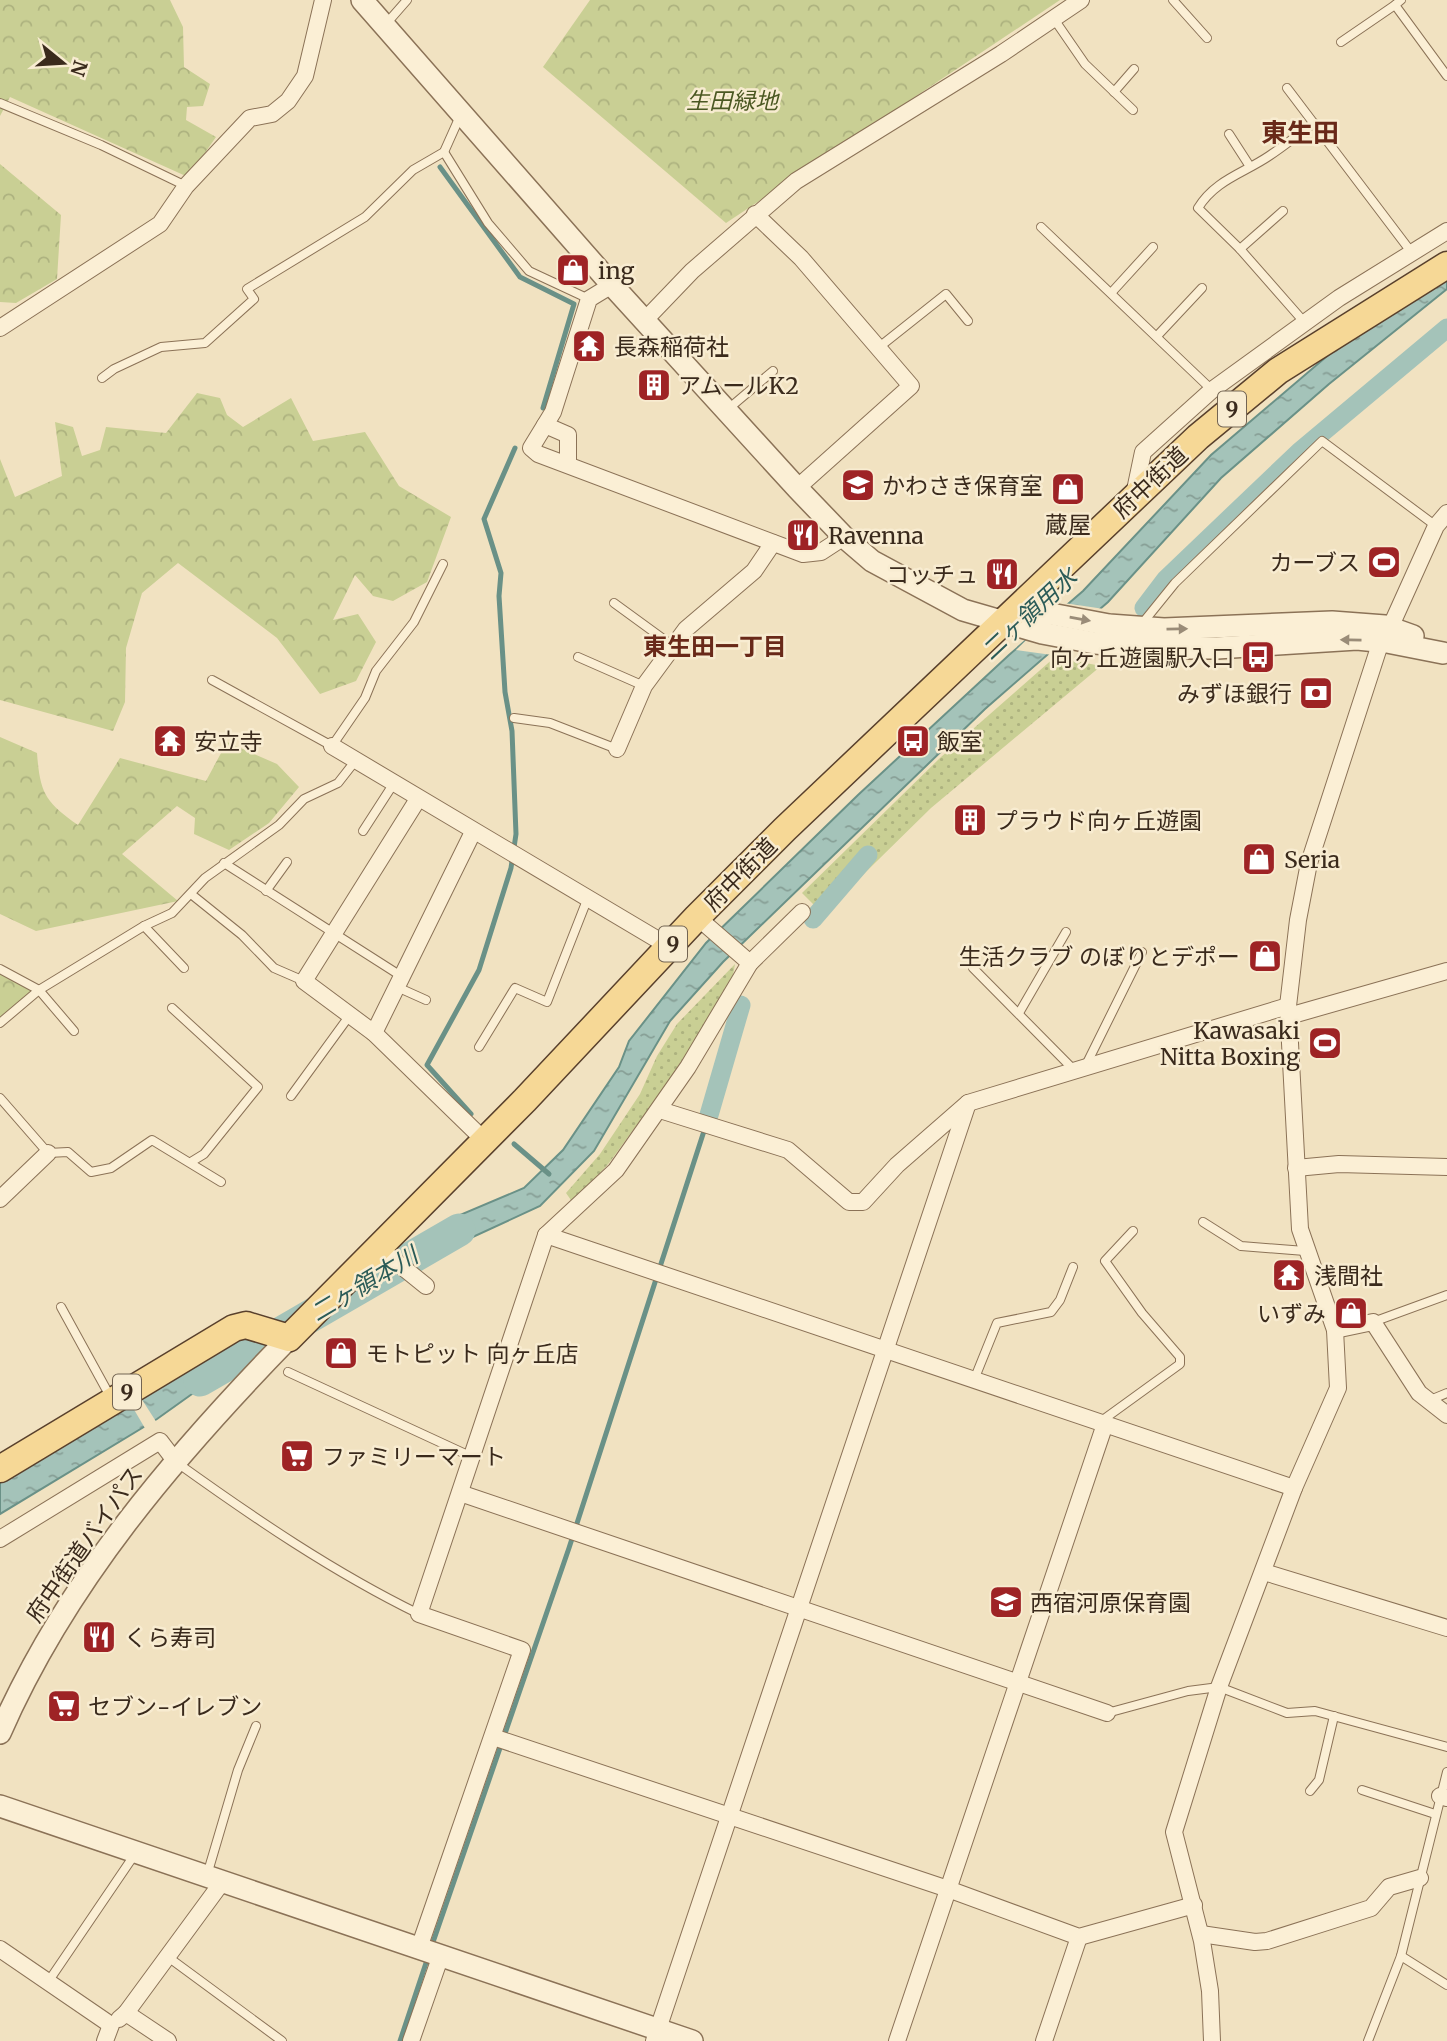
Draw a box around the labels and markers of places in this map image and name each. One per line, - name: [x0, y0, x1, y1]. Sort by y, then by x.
- shop icon: ing: [554, 251, 592, 289]
- place label: ing: [598, 256, 634, 285]
- temple icon: 長森稲荷社: [570, 327, 608, 365]
- place label: 長森稲荷社: [614, 332, 729, 361]
- building icon: アムールK2: [635, 366, 673, 404]
- place label: アムールK2: [678, 371, 799, 400]
- school or university icon: かわさき保育室: [839, 466, 877, 504]
- shop icon: 蔵屋: [1049, 470, 1087, 508]
- place label: かわさき保育室: [882, 471, 1043, 500]
- place label: 蔵屋: [1045, 510, 1091, 539]
- restaurant icon: Ravenna: [784, 516, 822, 554]
- place label: Ravenna: [828, 521, 924, 550]
- sports icon: カーブス: [1365, 543, 1403, 581]
- place label: カーブス: [1269, 548, 1360, 577]
- restaurant icon: コッチュ: [983, 555, 1021, 593]
- place label: コッチュ: [886, 560, 978, 589]
- bus stop icon: 向ヶ丘遊園駅入口: [1239, 638, 1277, 676]
- place label: 向ヶ丘遊園駅入口: [1050, 643, 1234, 672]
- bank icon: みずほ銀行: [1297, 674, 1335, 712]
- place label: みずほ銀行: [1177, 679, 1292, 708]
- temple icon: 安立寺: [151, 722, 189, 760]
- bus stop icon: 飯室: [894, 722, 932, 760]
- place label: 安立寺: [194, 727, 263, 756]
- place label: 飯室: [937, 727, 983, 756]
- building icon: プラウド向ヶ丘遊園: [951, 801, 989, 839]
- place label: プラウド向ヶ丘遊園: [995, 806, 1202, 835]
- shop icon: Seria: [1240, 840, 1278, 878]
- place label: Seria: [1284, 845, 1340, 874]
- shop icon: 生活クラブ のぼりとデポー: [1246, 937, 1284, 975]
- place label: 生活クラブ のぼりとデポー: [959, 942, 1240, 971]
- place label: Kawasaki Nitta Boxing: [1160, 1016, 1300, 1071]
- sports icon: Kawasaki Nitta Boxing: [1306, 1024, 1344, 1062]
- temple icon: 浅間社: [1270, 1256, 1308, 1294]
- place label: 浅間社: [1314, 1261, 1383, 1290]
- shop icon: いずみ: [1332, 1294, 1370, 1332]
- place label: いずみ: [1257, 1299, 1326, 1328]
- shop icon: モトピット 向ヶ丘店: [322, 1334, 360, 1372]
- place label: モトピット 向ヶ丘店: [366, 1339, 578, 1368]
- supermarket icon: ファミリーマート: [278, 1437, 316, 1475]
- place label: ファミリーマート: [322, 1442, 506, 1471]
- school or university icon: 西宿河原保育園: [987, 1583, 1025, 1621]
- place label: 西宿河原保育園: [1030, 1588, 1191, 1617]
- restaurant icon: くら寿司: [80, 1618, 118, 1656]
- place label: くら寿司: [124, 1623, 216, 1652]
- supermarket icon: セブン-イレブン: [45, 1687, 83, 1725]
- place label: セブン-イレブン: [88, 1692, 262, 1721]

